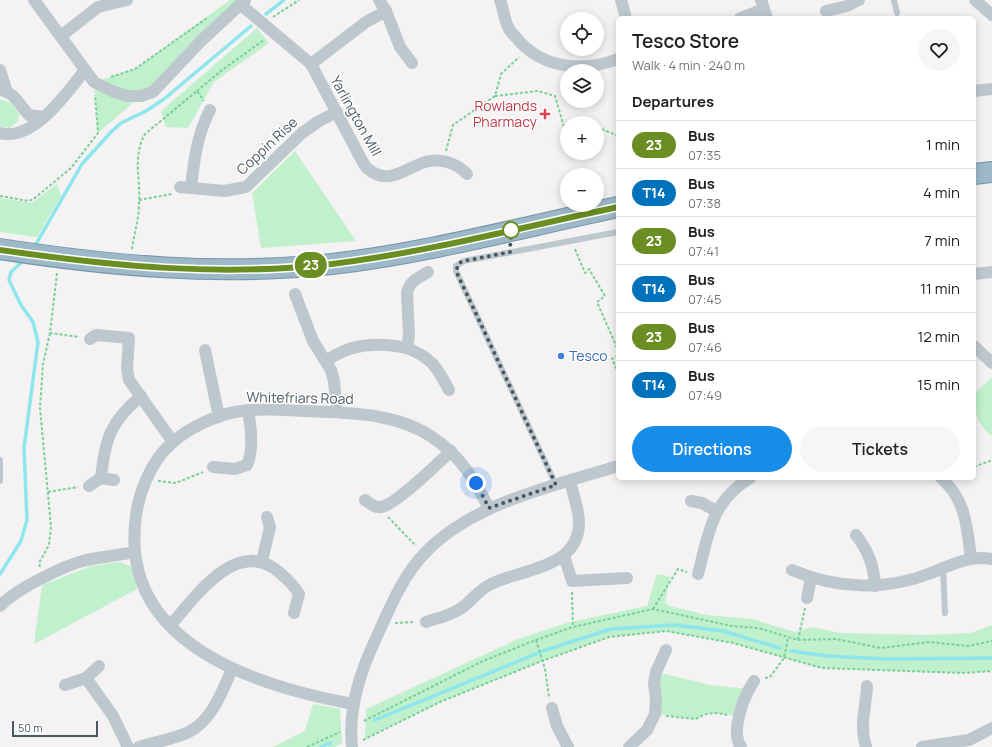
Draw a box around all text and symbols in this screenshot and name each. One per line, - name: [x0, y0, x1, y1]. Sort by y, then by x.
- map controls: [560, 12, 604, 212]
- button: locate: [560, 12, 604, 56]
- text: Tesco Store: [632, 28, 739, 54]
- button: heart: [918, 29, 960, 71]
- text: Walk · 4 min · 240 m: [632, 56, 745, 74]
- button: layers: [560, 64, 604, 108]
- street label: Yarlington Mill: [327, 72, 386, 159]
- text: Departures: [632, 91, 714, 112]
- place label: Rowlands Pharmacy: [473, 96, 538, 131]
- marker: Rowlands Pharmacy: [540, 109, 550, 119]
- street label: Coppin Rise: [232, 112, 301, 179]
- button: +: [560, 116, 604, 160]
- text: Bus: [688, 125, 715, 146]
- text: 1 min: [926, 134, 960, 155]
- text: 23: [646, 135, 662, 154]
- text: 07:35: [688, 146, 721, 164]
- button: −: [560, 168, 604, 212]
- text: Bus: [688, 173, 715, 194]
- text: 4 min: [923, 182, 960, 203]
- text: T14: [642, 183, 666, 202]
- text: 07:38: [688, 194, 721, 212]
- unlabelled marker: [502, 221, 520, 239]
- text: Bus: [688, 221, 715, 242]
- text: 7 min: [924, 230, 960, 251]
- text: 23: [646, 231, 662, 250]
- text: 07:41: [688, 242, 719, 260]
- line badge: 23: [293, 252, 329, 278]
- text: 23: [303, 255, 319, 274]
- text: Bus: [688, 269, 715, 290]
- text: 11 min: [920, 278, 960, 299]
- text: T14: [642, 279, 666, 298]
- text: 07:45: [688, 290, 722, 308]
- text: Bus: [688, 317, 715, 338]
- text: 12 min: [917, 326, 960, 347]
- text: 23: [646, 327, 662, 346]
- text: 07:46: [688, 338, 722, 356]
- place label: Tesco: [569, 346, 608, 365]
- marker: Tesco: [556, 351, 566, 361]
- text: Bus: [688, 365, 715, 386]
- text: 15 min: [917, 374, 960, 395]
- text: T14: [642, 375, 666, 394]
- text: 07:49: [688, 386, 722, 404]
- street label: Whitefriars Road: [246, 387, 354, 408]
- button: Directions: [632, 426, 792, 472]
- button: Tickets: [800, 426, 960, 472]
- your location: [466, 473, 486, 493]
- scale bar: [12, 719, 98, 738]
- text: 50 m: [18, 720, 43, 735]

